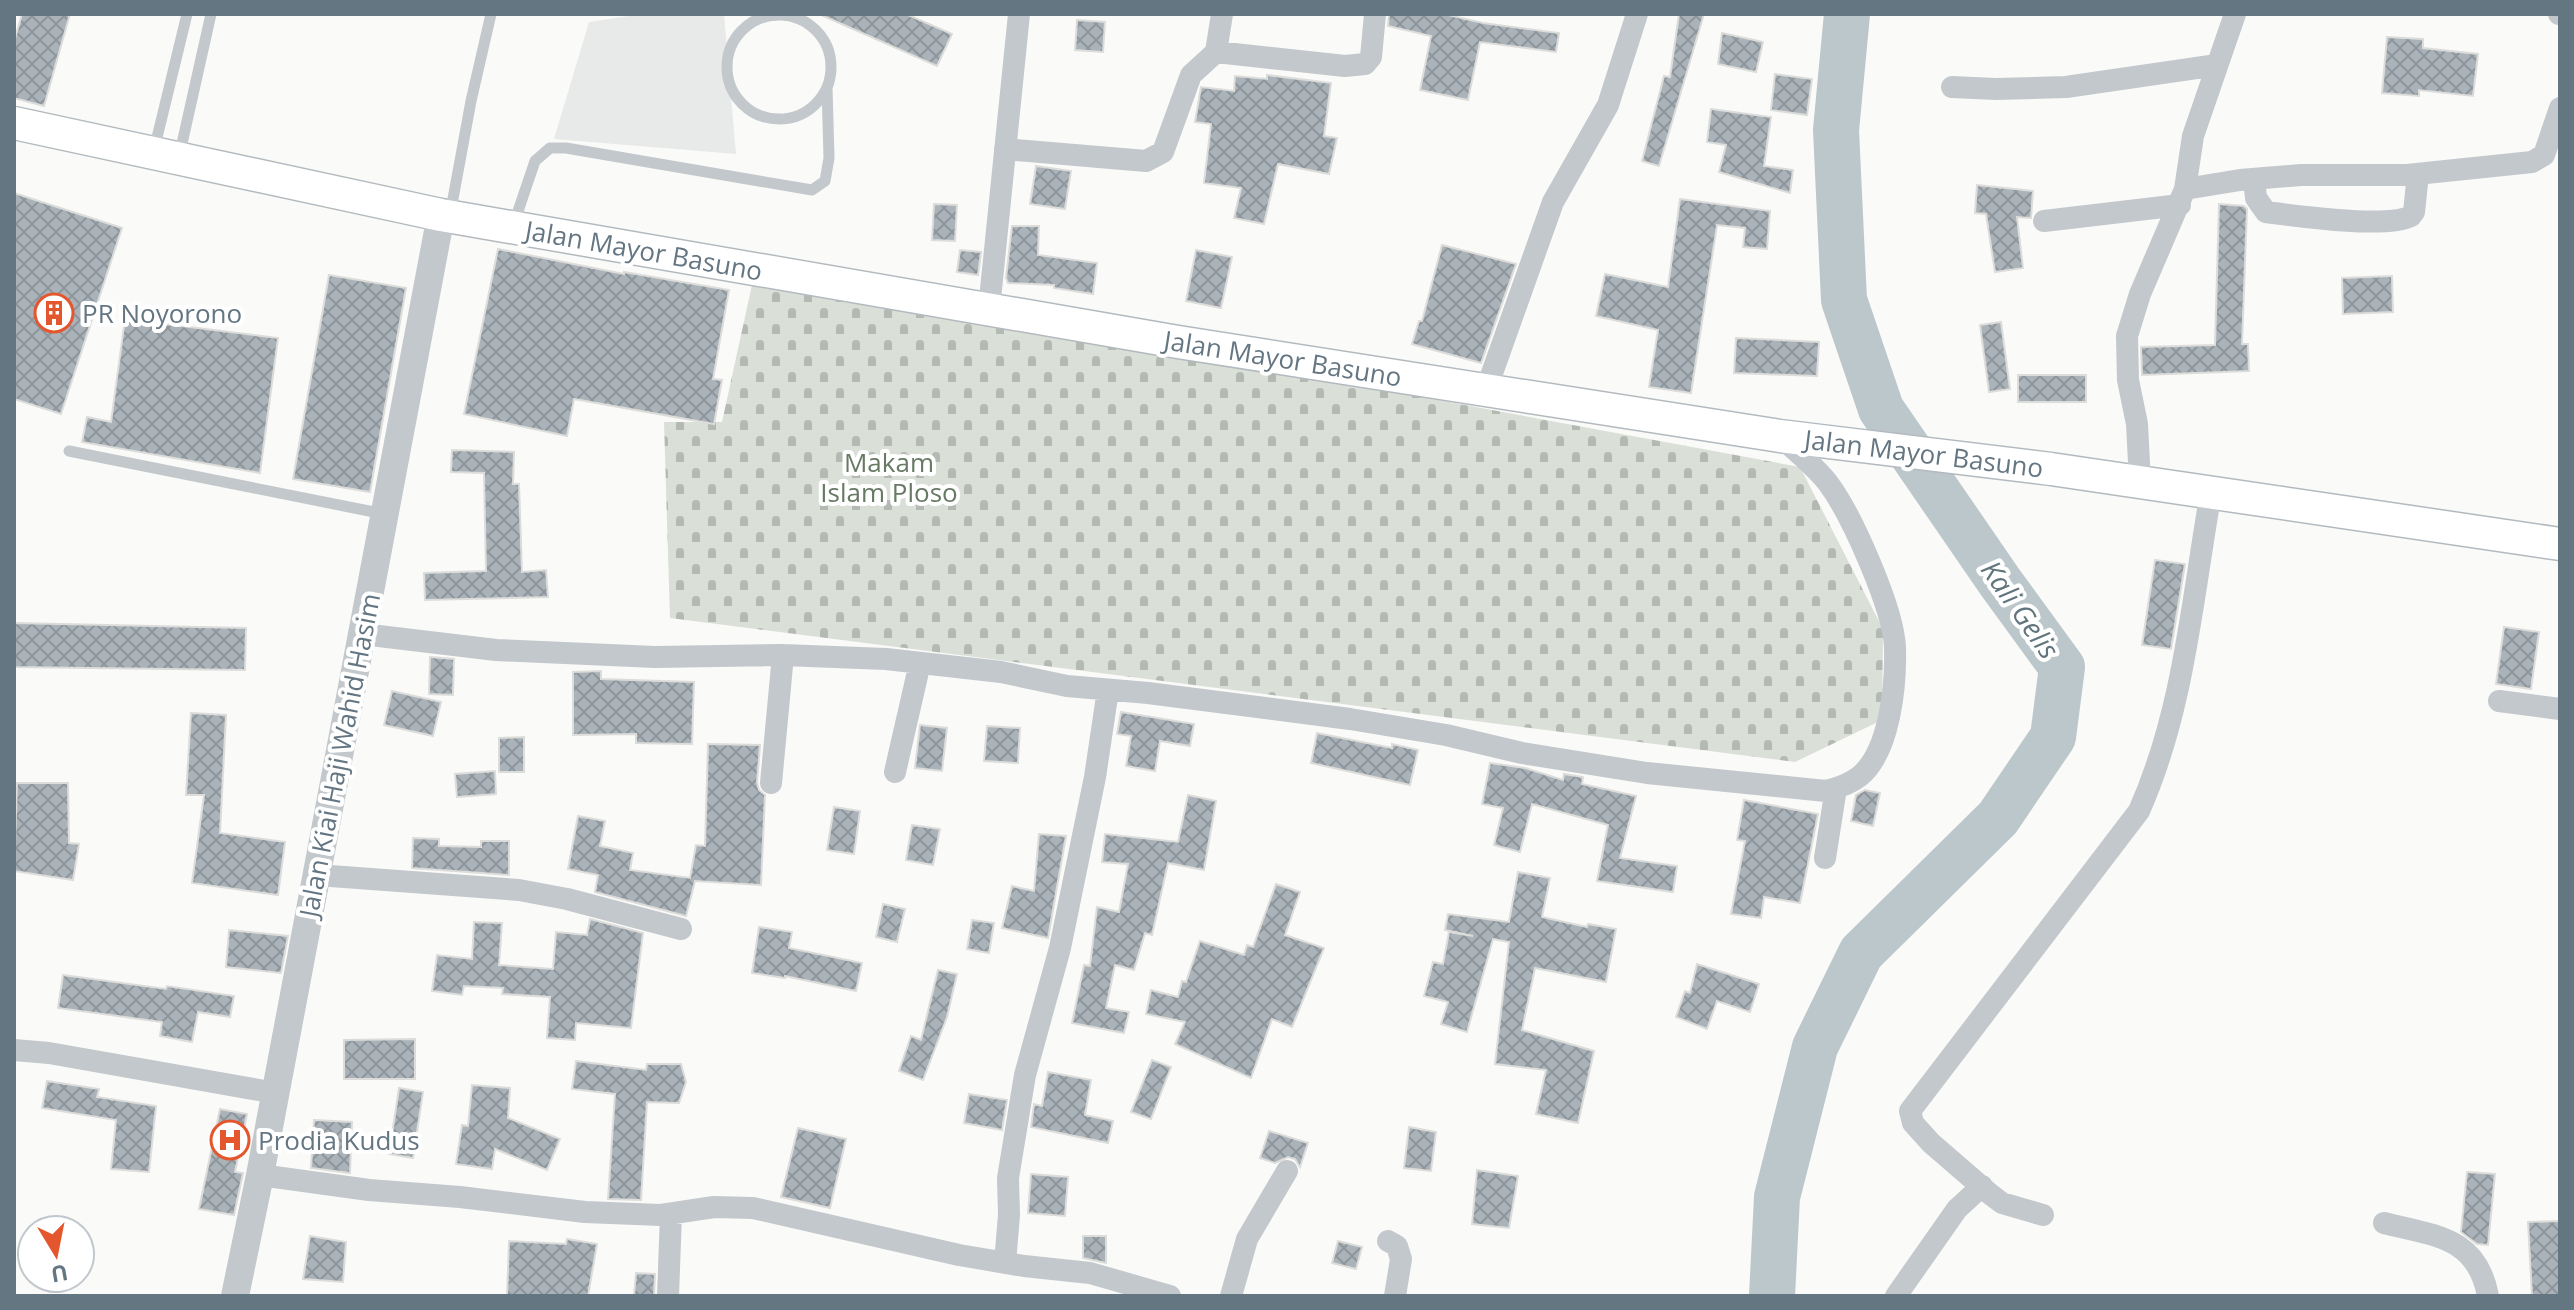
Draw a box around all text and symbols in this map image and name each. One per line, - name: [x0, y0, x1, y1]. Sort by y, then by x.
- street label: Jalan Mayor Basuno: [520, 211, 765, 289]
- building icon: PR Noyorono: [33, 292, 75, 334]
- place label: PR Noyorono: [82, 295, 242, 331]
- street label: Jalan Mayor Basuno: [1159, 321, 1404, 395]
- street label: Jalan Mayor Basuno: [1800, 420, 2045, 486]
- park label: Makam Islam Ploso: [820, 444, 958, 510]
- water label: Kali Gelis: [1973, 552, 2069, 666]
- street label: Jalan Kiai Haji Wahid Hasim: [289, 590, 388, 923]
- hospital icon: Prodia Kudus: [209, 1119, 251, 1161]
- place label: Prodia Kudus: [258, 1122, 420, 1158]
- north arrow: [16, 1214, 96, 1294]
- text: U: [49, 1258, 70, 1291]

